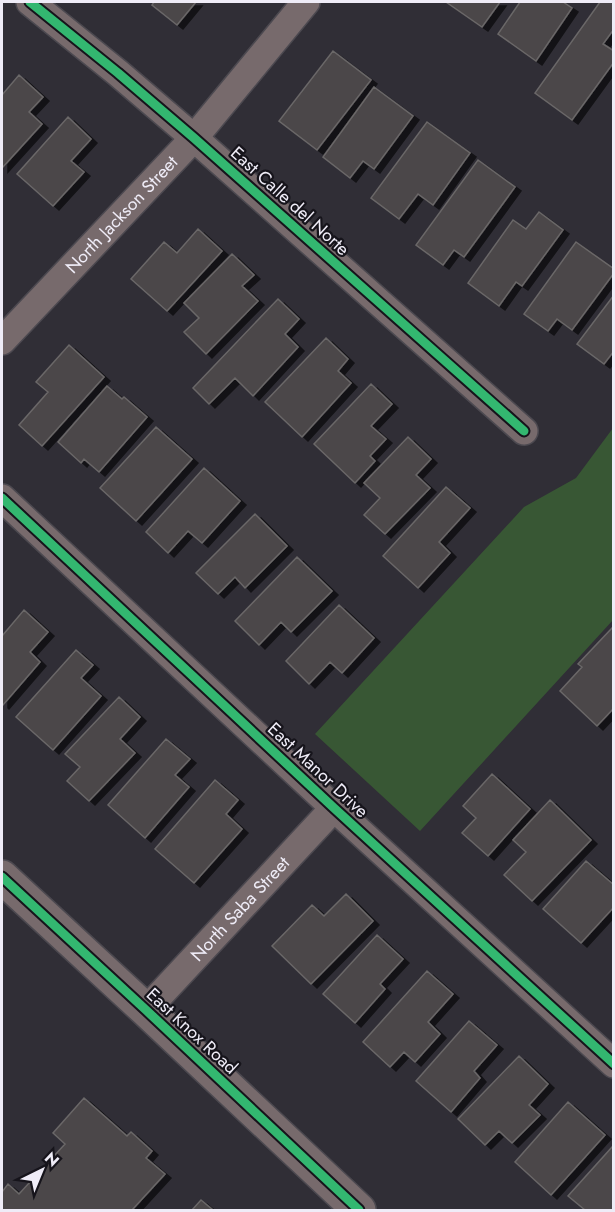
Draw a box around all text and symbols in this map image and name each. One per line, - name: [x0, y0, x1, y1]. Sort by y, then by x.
- street label: East Calle del Norte: [225, 140, 355, 262]
- street label: North Jackson Street: [59, 149, 184, 279]
- street label: East Manor Drive: [262, 716, 374, 824]
- street label: North Saba Street: [184, 850, 296, 967]
- street label: East Knox Road: [141, 982, 243, 1080]
- north arrow: [12, 1140, 72, 1200]
- text: N: [39, 1147, 64, 1172]

